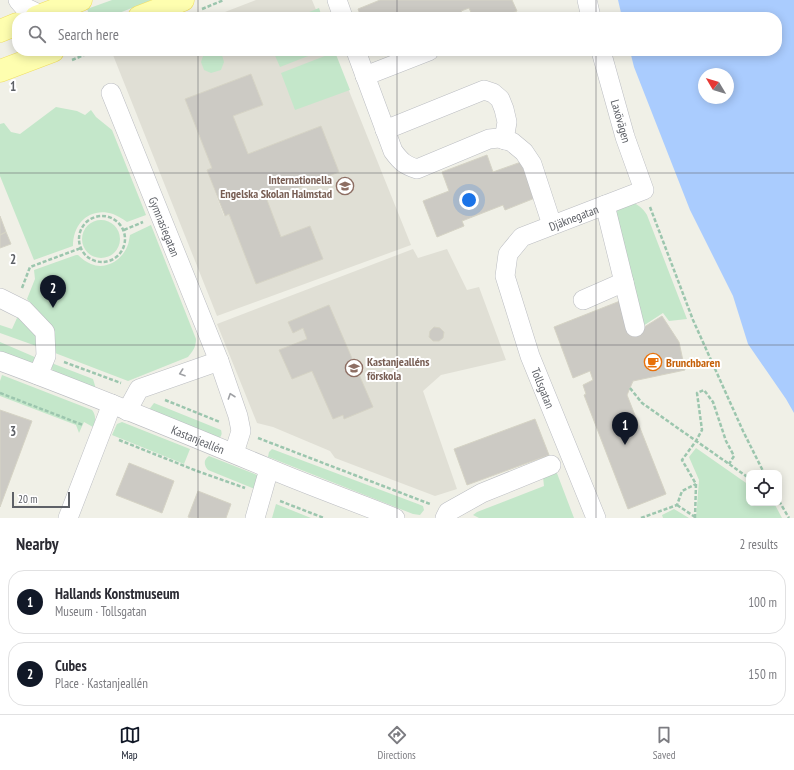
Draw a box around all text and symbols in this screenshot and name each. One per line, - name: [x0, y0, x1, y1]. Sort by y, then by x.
- search box: [12, 12, 782, 56]
- icon: search: [26, 23, 48, 45]
- text: Search here: [58, 25, 119, 44]
- north arrow: [698, 68, 734, 104]
- text: 1: [10, 78, 16, 95]
- street label: Laxövägen: [608, 98, 634, 144]
- place label: Internationella Engelska Skolan Halmstad: [220, 172, 332, 201]
- school or university icon: Internationella Engelska Skolan Halmstad: [335, 176, 355, 196]
- your location: [459, 190, 479, 210]
- street label: Gymnasiegatan: [146, 194, 184, 259]
- street label: Djäknegatan: [546, 201, 600, 234]
- text: 2: [10, 251, 16, 268]
- pin: 2: [40, 275, 66, 308]
- cafe icon: Brunchbaren: [643, 352, 663, 372]
- place label: Kastanjealléns förskola: [367, 354, 429, 383]
- place label: Brunchbaren: [666, 355, 720, 370]
- school or university icon: Kastanjealléns förskola: [344, 358, 364, 378]
- street label: Tollsgatan: [528, 366, 558, 410]
- one-way arrow: [179, 369, 186, 377]
- one-way arrow: [228, 392, 236, 399]
- pin: 1: [612, 412, 638, 445]
- street label: Kastanjeallén: [169, 421, 227, 457]
- text: 3: [10, 423, 16, 440]
- map controls: [746, 470, 782, 506]
- button: locate: [746, 470, 782, 506]
- scale bar: [12, 490, 70, 509]
- text: 20 m: [18, 492, 37, 506]
- text: Nearby: [16, 533, 59, 555]
- text: 2 results: [739, 536, 778, 553]
- text: Hallands Konstmuseum: [55, 584, 180, 603]
- text: 1: [27, 594, 33, 611]
- text: 100 m: [748, 594, 777, 611]
- text: Museum · Tollsgatan: [55, 603, 147, 620]
- text: Cubes: [55, 656, 87, 675]
- text: 2: [27, 666, 33, 683]
- text: 150 m: [748, 666, 777, 683]
- text: Place · Kastanjeallén: [55, 675, 148, 692]
- tab: Map: [119, 724, 141, 762]
- tab: Directions: [378, 724, 416, 762]
- tab: Saved: [653, 724, 675, 762]

